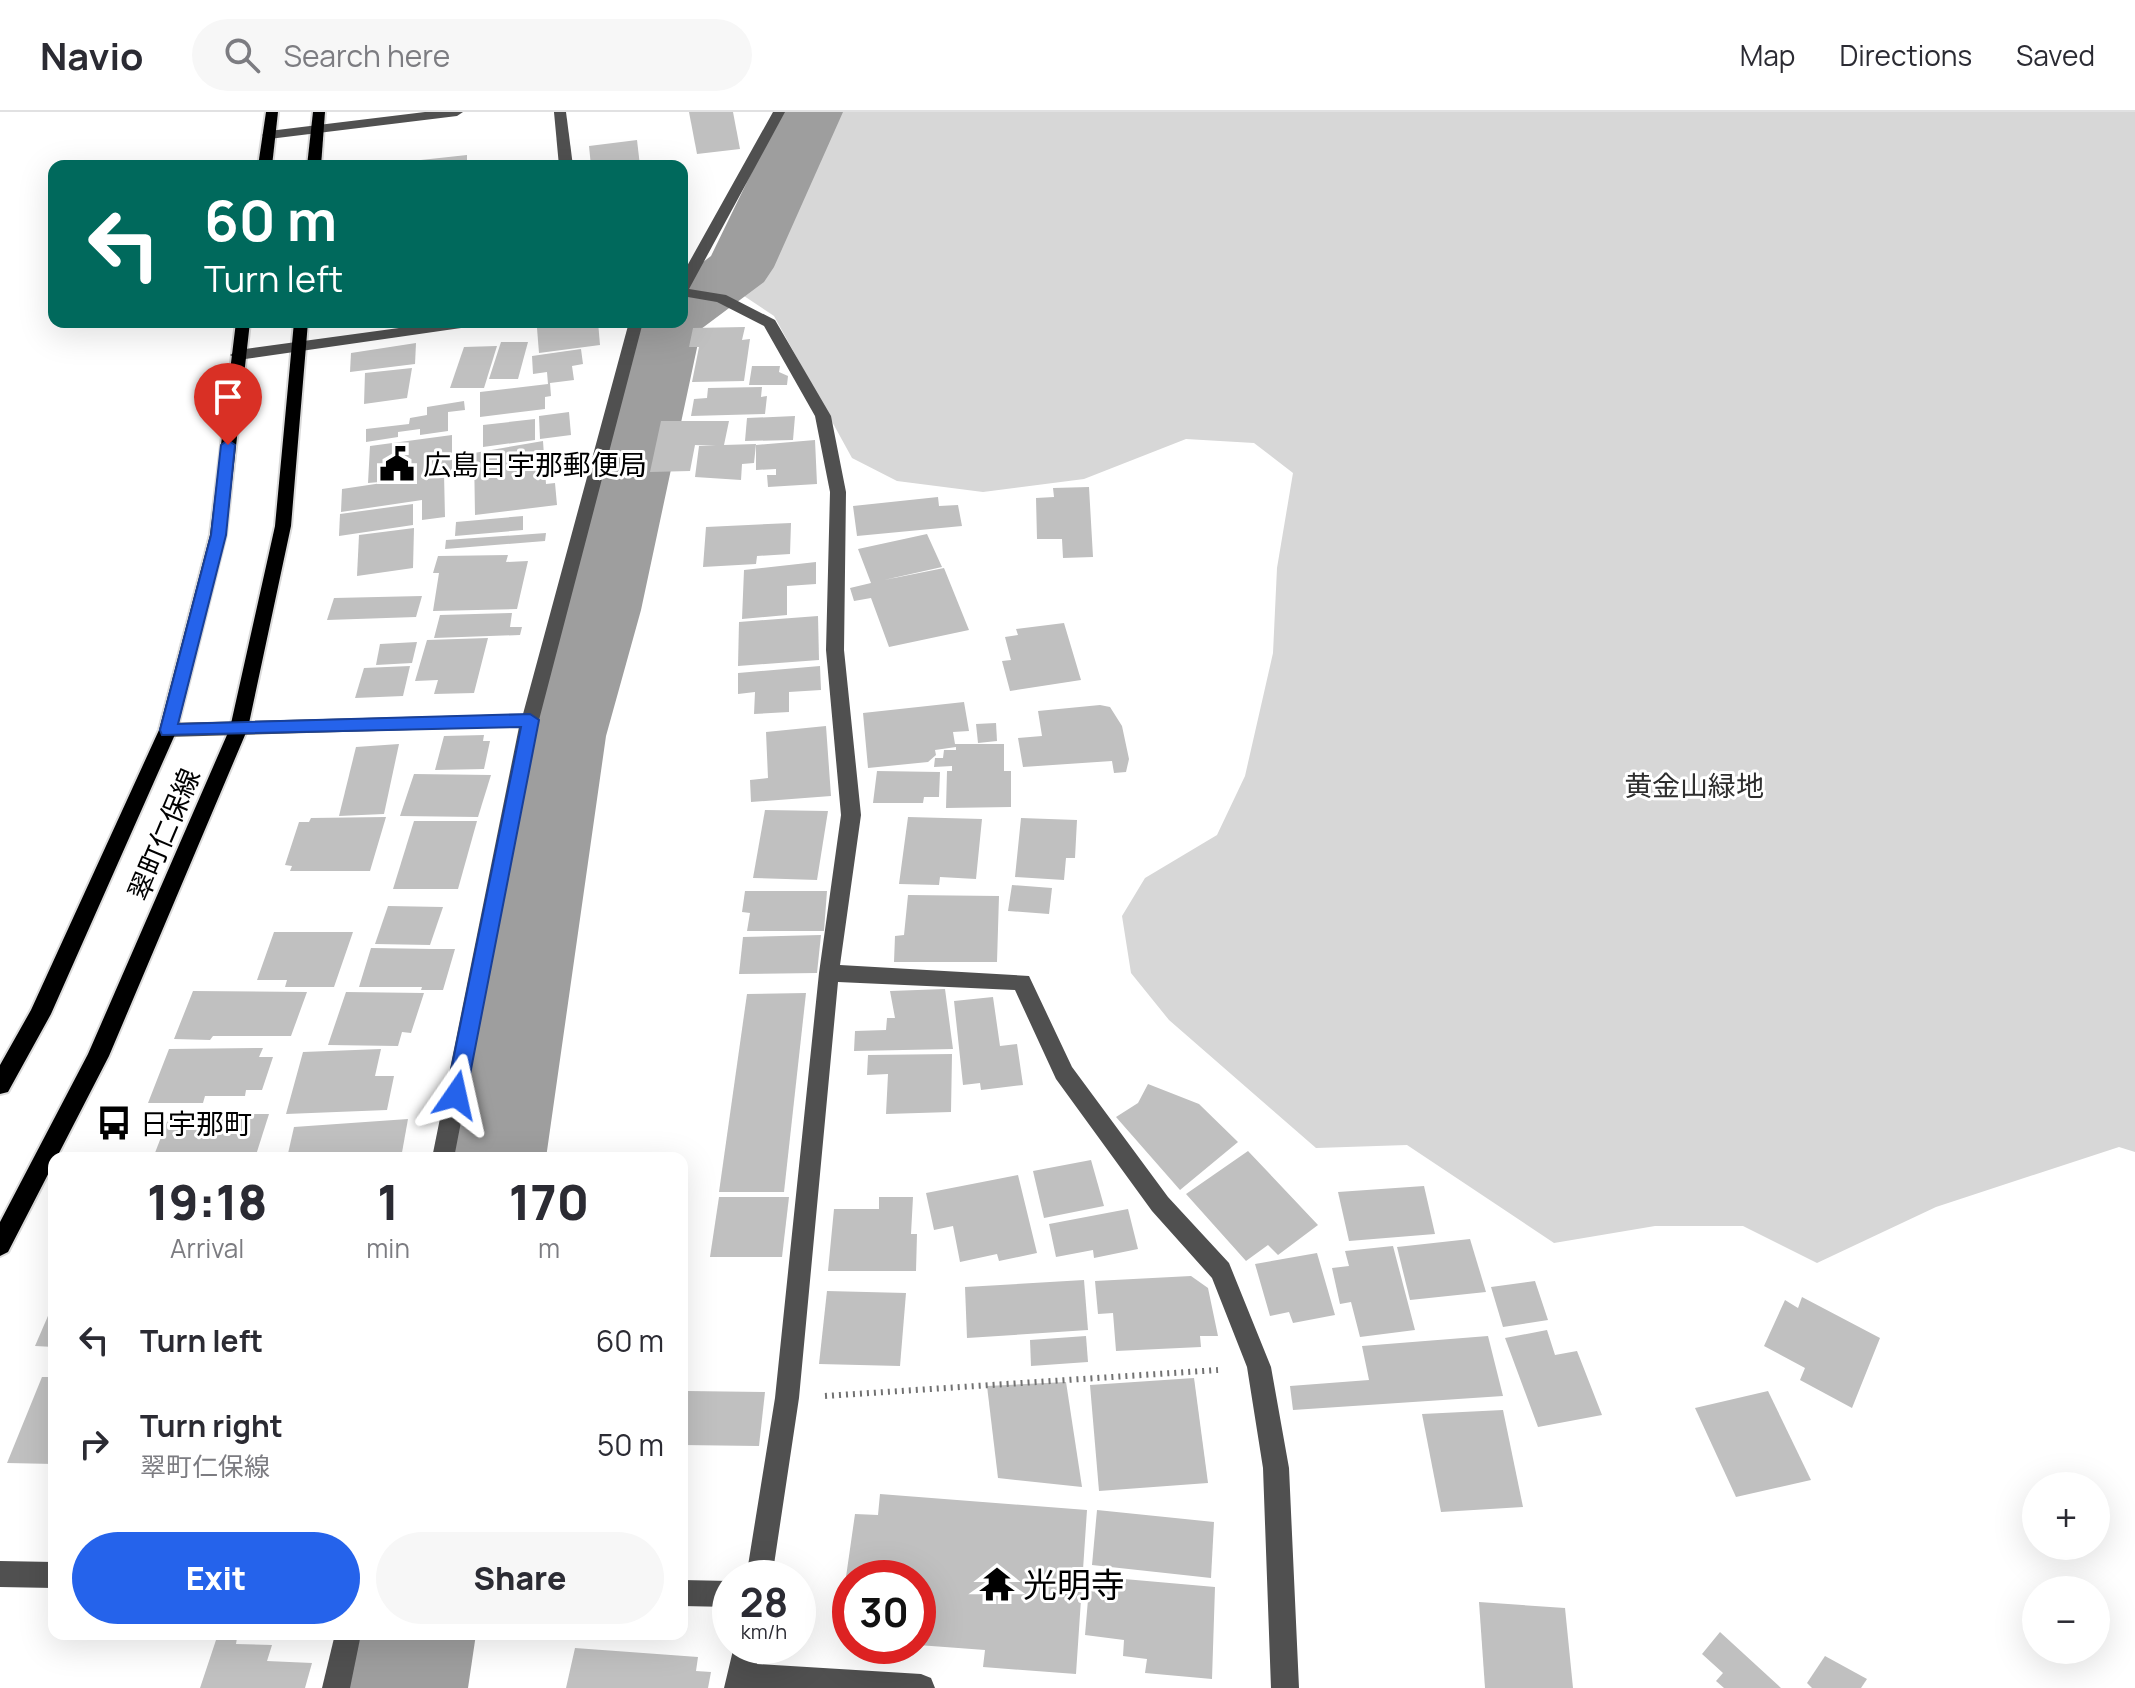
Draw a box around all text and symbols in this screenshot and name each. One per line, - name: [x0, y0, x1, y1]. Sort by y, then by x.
- search box: [192, 19, 752, 91]
- text: Navio: [40, 29, 144, 81]
- icon: search: [220, 33, 264, 77]
- text: Search here: [284, 35, 450, 76]
- text: Map: [1740, 36, 1795, 74]
- text: Directions: [1839, 36, 1972, 74]
- text: Saved: [2016, 36, 2095, 74]
- text: 60 m: [204, 181, 337, 258]
- icon: left: [72, 192, 176, 296]
- text: Turn left: [204, 254, 343, 303]
- pin: [194, 363, 262, 445]
- icon: arrive: [206, 375, 250, 419]
- public building icon: 広島日宇那郵便局: [378, 445, 416, 483]
- place label: 広島日宇那郵便局: [423, 445, 647, 483]
- street label: 翠町仁保線: [118, 762, 208, 906]
- park label: 黄金山緑地: [1624, 766, 1764, 804]
- position arrow: [414, 1053, 498, 1137]
- bus stop icon: 日宇那町: [95, 1104, 133, 1142]
- place label: 日宇那町: [140, 1104, 252, 1142]
- text: 19:18: [147, 1169, 267, 1234]
- text: 1: [377, 1169, 399, 1234]
- text: 170: [509, 1169, 589, 1234]
- text: Arrival: [170, 1230, 244, 1266]
- text: min: [366, 1230, 410, 1266]
- text: m: [538, 1230, 560, 1266]
- icon: left: [72, 1318, 116, 1362]
- text: Turn left: [140, 1320, 263, 1361]
- text: 60 m: [596, 1320, 664, 1361]
- text: Turn right: [140, 1405, 283, 1446]
- icon: right: [72, 1422, 116, 1466]
- text: 50 m: [597, 1424, 664, 1465]
- text: 翠町仁保線: [140, 1448, 270, 1484]
- map controls: [2022, 1472, 2110, 1664]
- button: +: [2022, 1472, 2110, 1560]
- button: Exit: [72, 1532, 360, 1624]
- button: Share: [376, 1532, 664, 1624]
- speed limit sign: 30: [832, 1560, 936, 1664]
- place label: 光明寺: [1023, 1561, 1125, 1607]
- temple icon: 光明寺: [978, 1565, 1016, 1603]
- text: 28: [740, 1574, 788, 1629]
- button: −: [2022, 1576, 2110, 1664]
- text: km/h: [741, 1618, 787, 1645]

